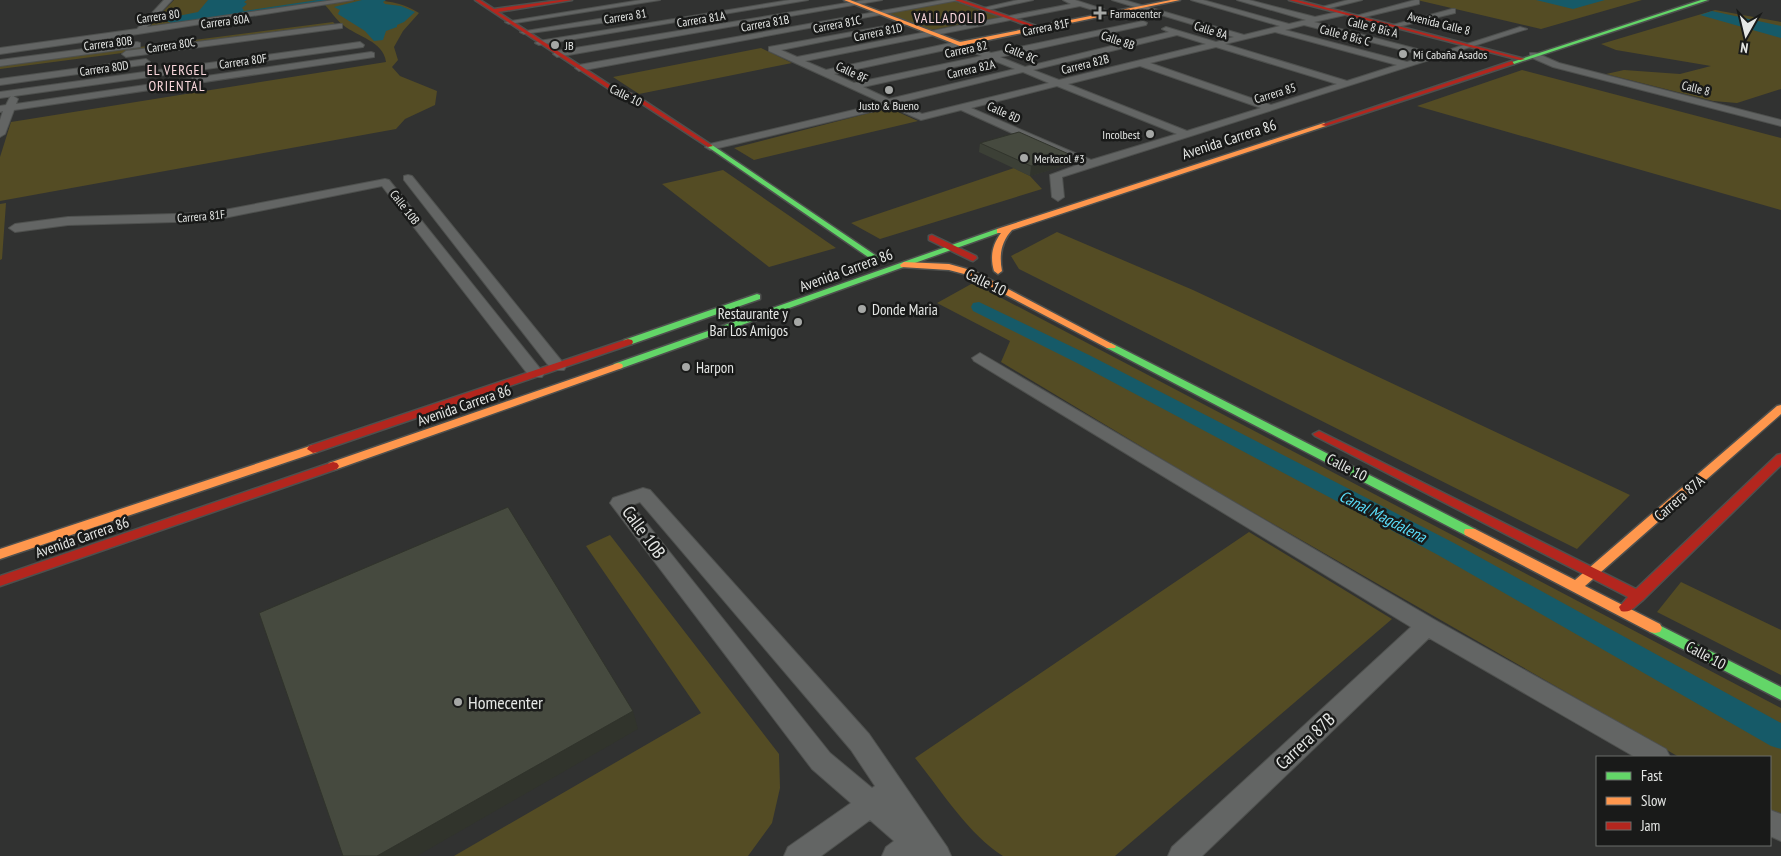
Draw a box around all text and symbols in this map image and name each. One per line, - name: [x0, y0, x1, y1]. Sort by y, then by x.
- street label: Carrera 81: [603, 5, 647, 27]
- street label: Carrera 80: [136, 6, 180, 26]
- place label: Farmacenter: [1110, 6, 1162, 21]
- marker: Farmacenter: [1094, 7, 1106, 19]
- street label: Carrera 81A: [676, 8, 727, 30]
- street label: Avenida Calle 8: [1406, 8, 1472, 38]
- district label: VALLADOLID: [913, 9, 986, 27]
- north arrow: [1721, 10, 1771, 60]
- street label: Carrera 80A: [200, 11, 250, 31]
- street label: Carrera 81B: [740, 11, 791, 35]
- street label: Carrera 81C: [812, 12, 863, 36]
- street label: Calle 8 Bis A: [1346, 14, 1400, 41]
- street label: Carrera 81F: [1021, 15, 1071, 39]
- street label: Calle 8A: [1192, 18, 1230, 42]
- street label: Carrera 81D: [852, 20, 904, 44]
- street label: Calle 8 Bis C: [1318, 21, 1372, 49]
- street label: Calle 8B: [1099, 27, 1137, 53]
- street label: Carrera 80B: [83, 33, 133, 53]
- street label: Carrera 80C: [146, 34, 197, 56]
- street label: Carrera 82: [943, 37, 989, 61]
- place label: JB: [564, 38, 574, 53]
- text: N: [1739, 38, 1749, 57]
- marker: JB: [549, 39, 561, 51]
- street label: Calle 8C: [1002, 39, 1040, 67]
- place label: Mi Cabaña Asados: [1413, 47, 1487, 62]
- marker: Mi Cabaña Asados: [1397, 48, 1409, 60]
- street label: Carrera 80F: [218, 50, 268, 72]
- street label: Carrera 82B: [1060, 51, 1111, 77]
- street label: Carrera 82A: [946, 56, 997, 82]
- street label: Carrera 80D: [78, 57, 130, 79]
- street label: Calle 8F: [834, 58, 870, 86]
- district label: EL VERGEL ORIENTAL: [147, 61, 207, 95]
- street label: Calle 8: [1680, 77, 1712, 99]
- street label: Carrera 85: [1252, 80, 1298, 106]
- street label: Calle 10: [607, 81, 645, 109]
- marker: Justo & Bueno: [883, 84, 895, 96]
- place label: Justo & Bueno: [858, 98, 919, 113]
- street label: Calle 8D: [985, 98, 1023, 126]
- street label: Avenida Carrera 86: [1179, 115, 1279, 163]
- place label: Incolbest: [1102, 127, 1141, 142]
- marker: Incolbest: [1144, 128, 1156, 140]
- place label: Merkacol #3: [1034, 151, 1085, 166]
- marker: Merkacol #3: [1018, 152, 1030, 164]
- street label: Calle 10B: [387, 187, 423, 228]
- street label: Carrera 81F: [176, 206, 226, 226]
- street label: Avenida Carrera 86: [797, 244, 896, 296]
- street label: Calle 10: [963, 264, 1010, 300]
- place label: Donde Maria: [872, 300, 938, 319]
- marker: Donde Maria: [856, 303, 868, 315]
- place label: Restaurante y Bar Los Amigos: [710, 304, 788, 340]
- marker: Restaurante y Bar Los Amigos: [792, 316, 804, 328]
- place label: Harpon: [696, 358, 734, 377]
- marker: Harpon: [680, 361, 692, 373]
- street label: Avenida Carrera 86: [415, 380, 514, 430]
- street label: Calle 10: [1324, 449, 1370, 485]
- street label: Carrera 87A: [1650, 470, 1709, 525]
- water label: Canal Magdalena: [1336, 486, 1431, 547]
- street label: Calle 10B: [617, 501, 671, 563]
- street label: Avenida Carrera 86: [33, 512, 132, 562]
- street label: Calle 10: [1683, 637, 1729, 673]
- place label: Homecenter: [468, 691, 543, 714]
- marker: Homecenter: [452, 696, 464, 708]
- street label: Carrera 87B: [1270, 708, 1340, 774]
- legend: [1596, 756, 1771, 846]
- text: Fast: [1641, 766, 1662, 785]
- text: Slow: [1641, 791, 1666, 810]
- text: Jam: [1640, 816, 1660, 835]

